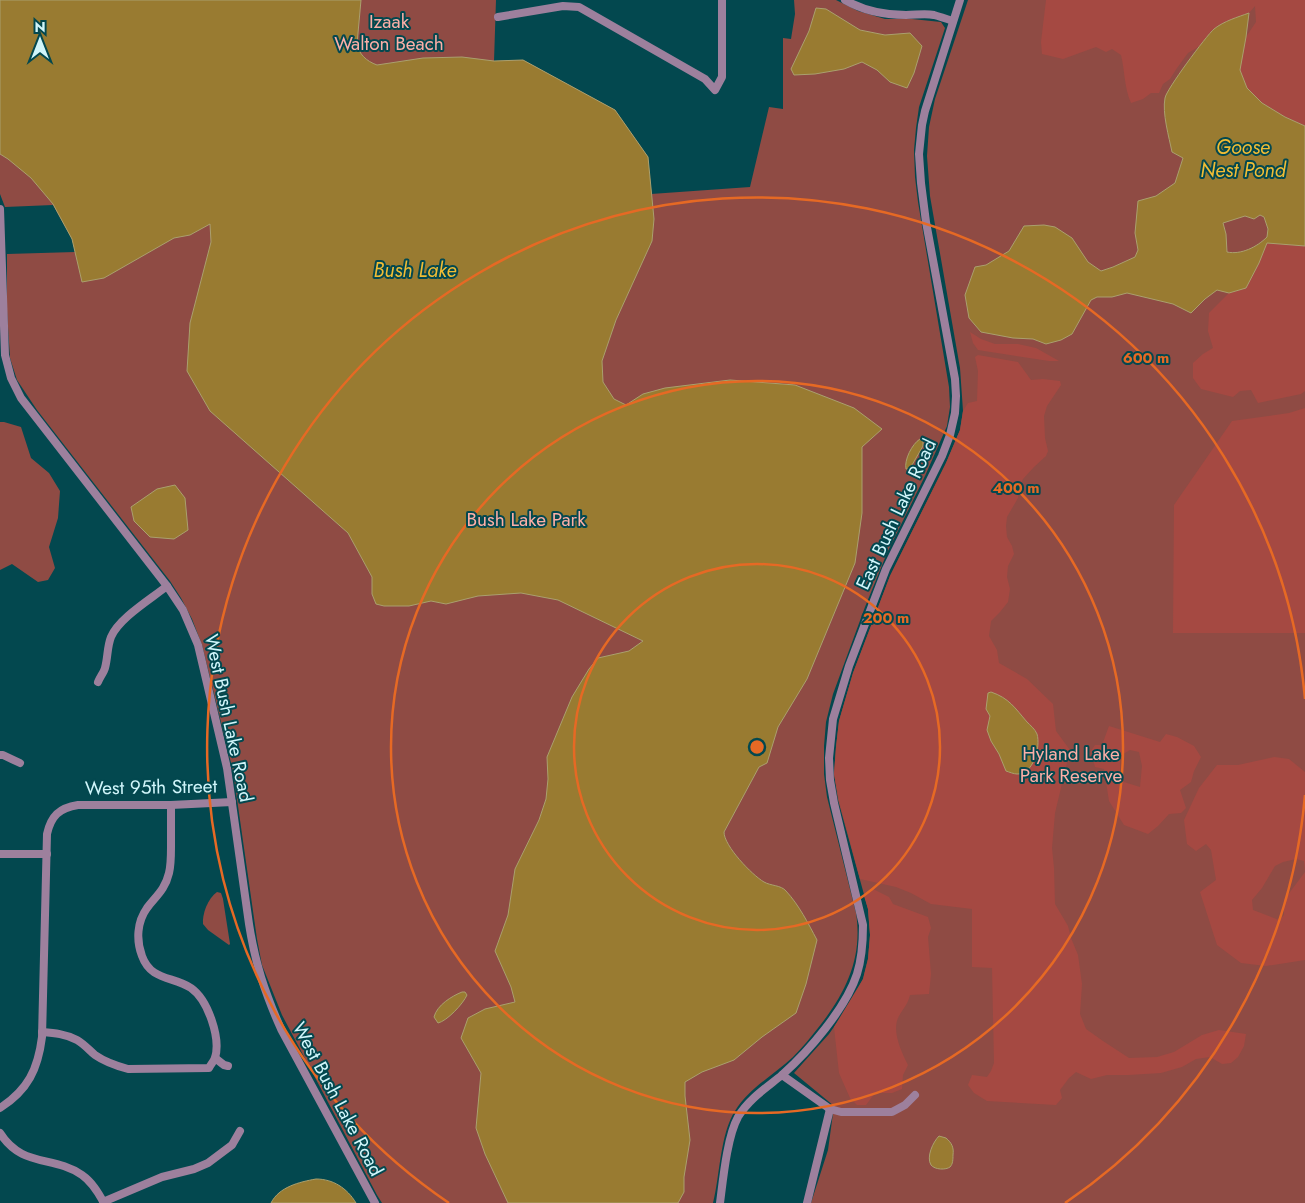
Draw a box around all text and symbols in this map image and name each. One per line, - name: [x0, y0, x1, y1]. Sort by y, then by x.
- park label: Izaak Walton Beach: [334, 8, 444, 57]
- north arrow: [15, 15, 65, 65]
- text: N: [34, 17, 46, 37]
- water label: Goose Nest Pond: [1200, 133, 1287, 185]
- water label: Bush Lake: [373, 256, 457, 285]
- text: 600 m: [1123, 347, 1169, 369]
- street label: East Bush Lake Road: [849, 434, 943, 594]
- text: 400 m: [992, 477, 1040, 499]
- park label: Bush Lake Park: [466, 506, 586, 533]
- text: 200 m: [863, 607, 909, 629]
- street label: West Bush Lake Road: [198, 631, 260, 805]
- centre of rings: [748, 738, 766, 756]
- park label: Hyland Lake Park Reserve: [1020, 740, 1122, 789]
- street label: West 95th Street: [85, 772, 218, 802]
- street label: West Bush Lake Road: [286, 1017, 390, 1181]

